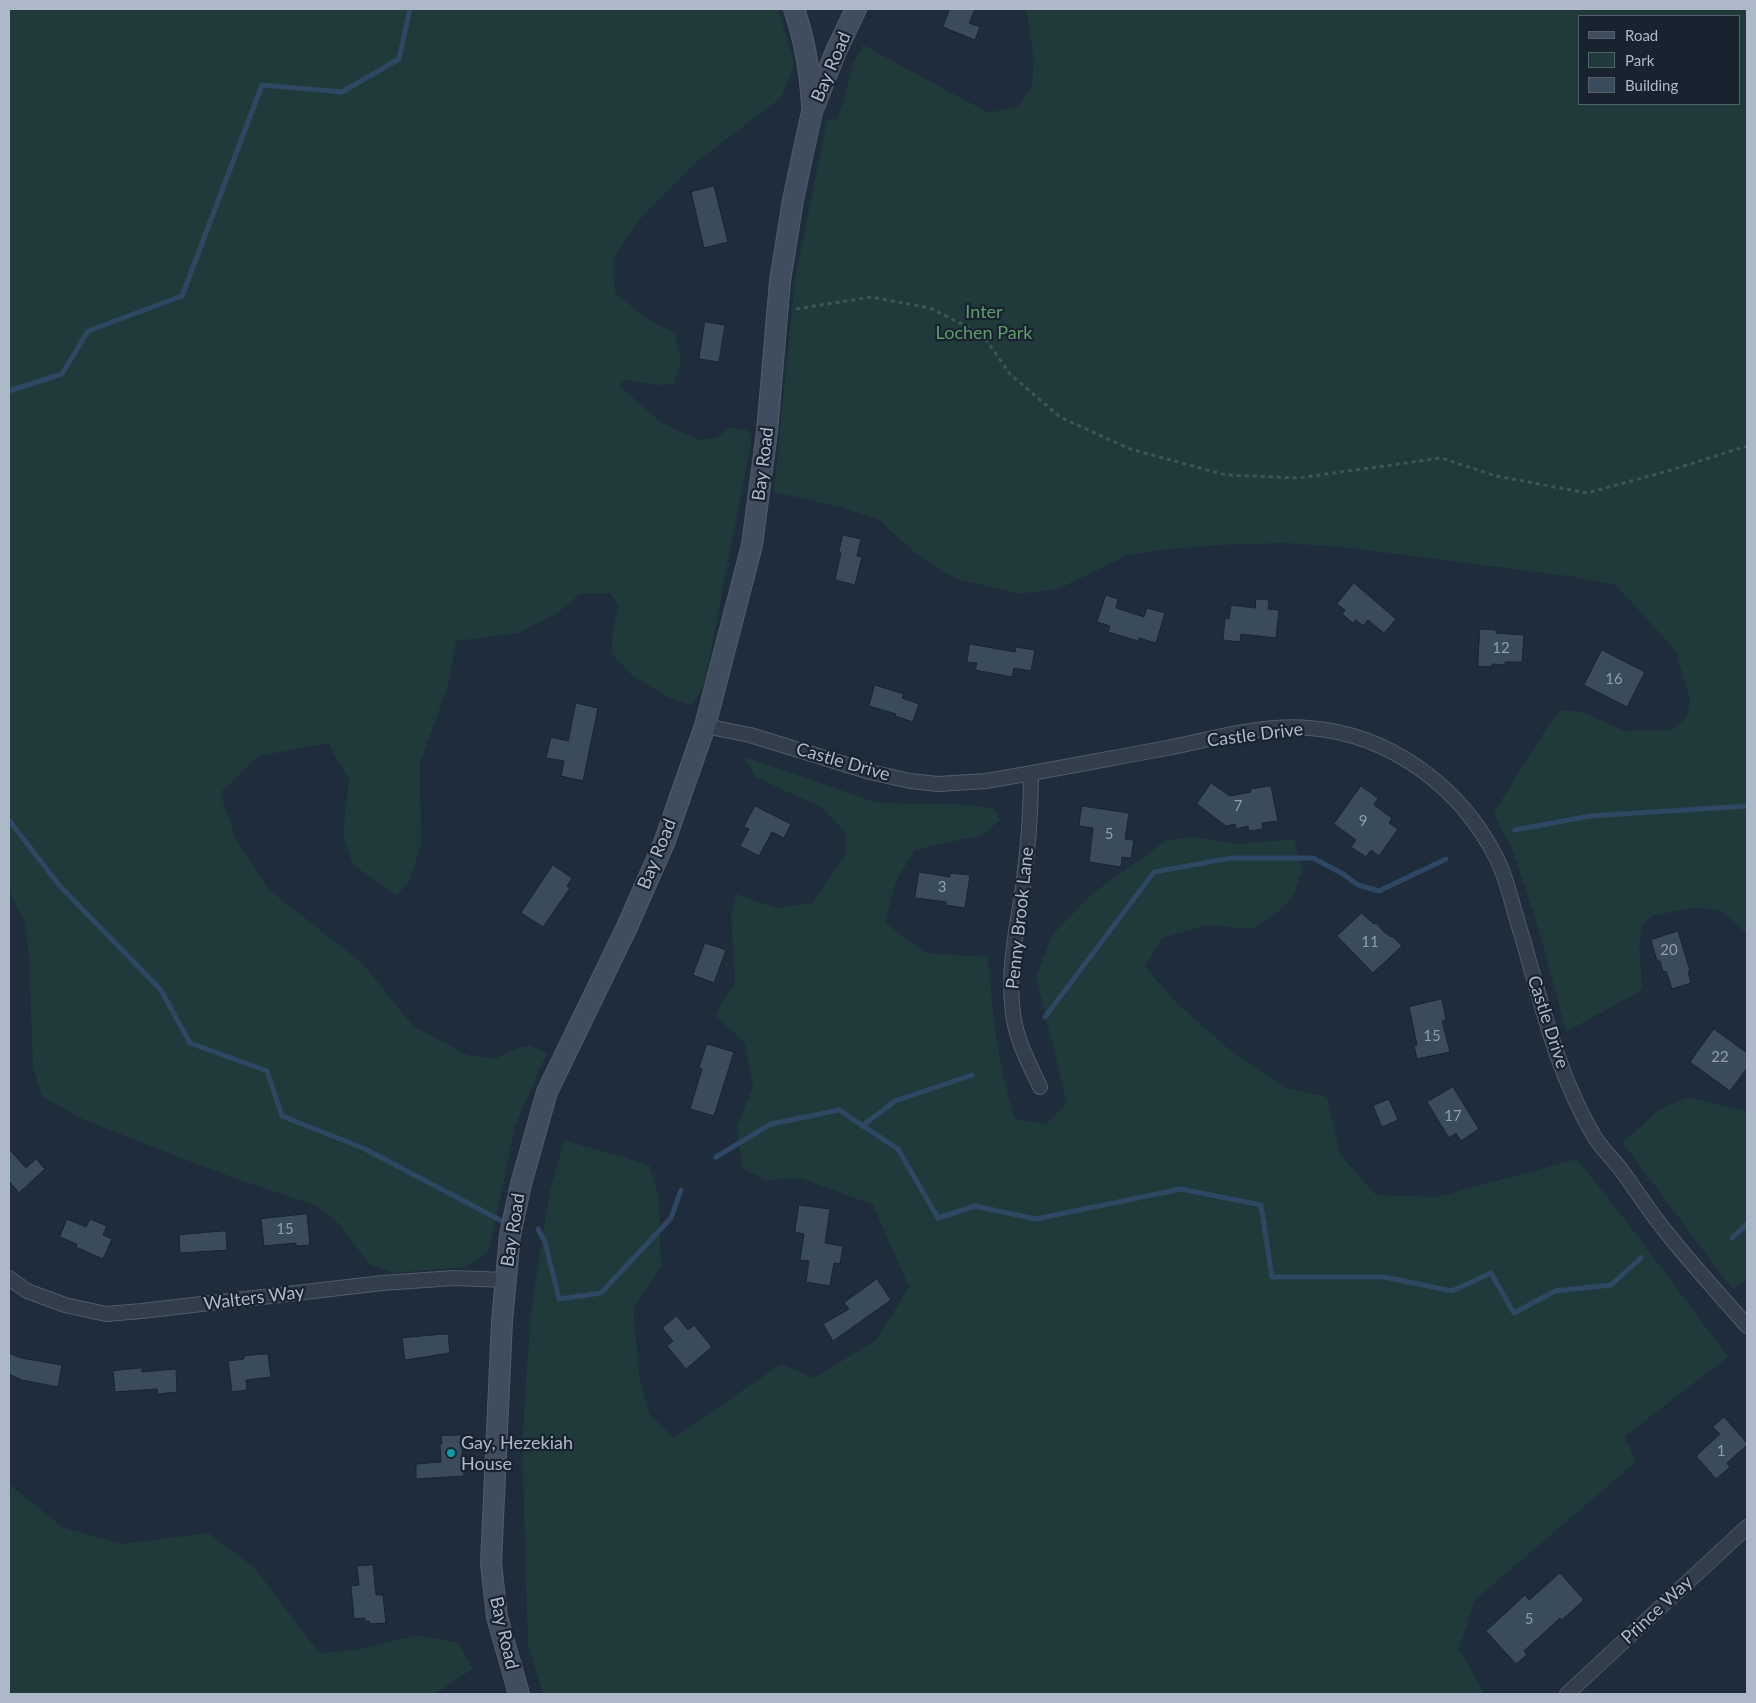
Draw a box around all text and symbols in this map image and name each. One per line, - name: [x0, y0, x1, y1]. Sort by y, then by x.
- legend: [1578, 15, 1741, 105]
- text: Road: [1625, 26, 1658, 44]
- street label: Bay Road: [807, 29, 855, 105]
- text: Park: [1625, 51, 1654, 69]
- text: Building: [1625, 76, 1678, 94]
- park label: Inter Lochen Park: [936, 301, 1032, 344]
- street label: Bay Road: [748, 426, 778, 502]
- house number: 12: [1492, 639, 1510, 657]
- house number: 16: [1605, 670, 1623, 688]
- street label: Castle Drive: [1206, 718, 1304, 752]
- street label: Castle Drive: [794, 738, 892, 786]
- house number: 7: [1234, 797, 1242, 815]
- house number: 9: [1359, 812, 1367, 830]
- street label: Bay Road: [633, 816, 681, 892]
- house number: 5: [1105, 825, 1113, 843]
- street label: Penny Brook Lane: [1002, 846, 1038, 990]
- house number: 3: [938, 878, 946, 896]
- house number: 11: [1361, 933, 1379, 951]
- house number: 20: [1660, 941, 1678, 959]
- street label: Castle Drive: [1523, 973, 1573, 1071]
- house number: 15: [1423, 1027, 1441, 1045]
- house number: 22: [1711, 1048, 1729, 1066]
- house number: 17: [1444, 1107, 1462, 1125]
- street label: Bay Road: [497, 1192, 529, 1268]
- house number: 15: [276, 1220, 294, 1238]
- street label: Walters Way: [202, 1281, 306, 1315]
- place label: Gay, Hezekiah House: [461, 1432, 573, 1475]
- house number: 1: [1717, 1442, 1725, 1460]
- marker: Gay, Hezekiah House: [445, 1447, 457, 1459]
- street label: Prince Way: [1617, 1572, 1697, 1648]
- street label: Bay Road: [485, 1595, 523, 1671]
- house number: 5: [1525, 1610, 1533, 1628]

